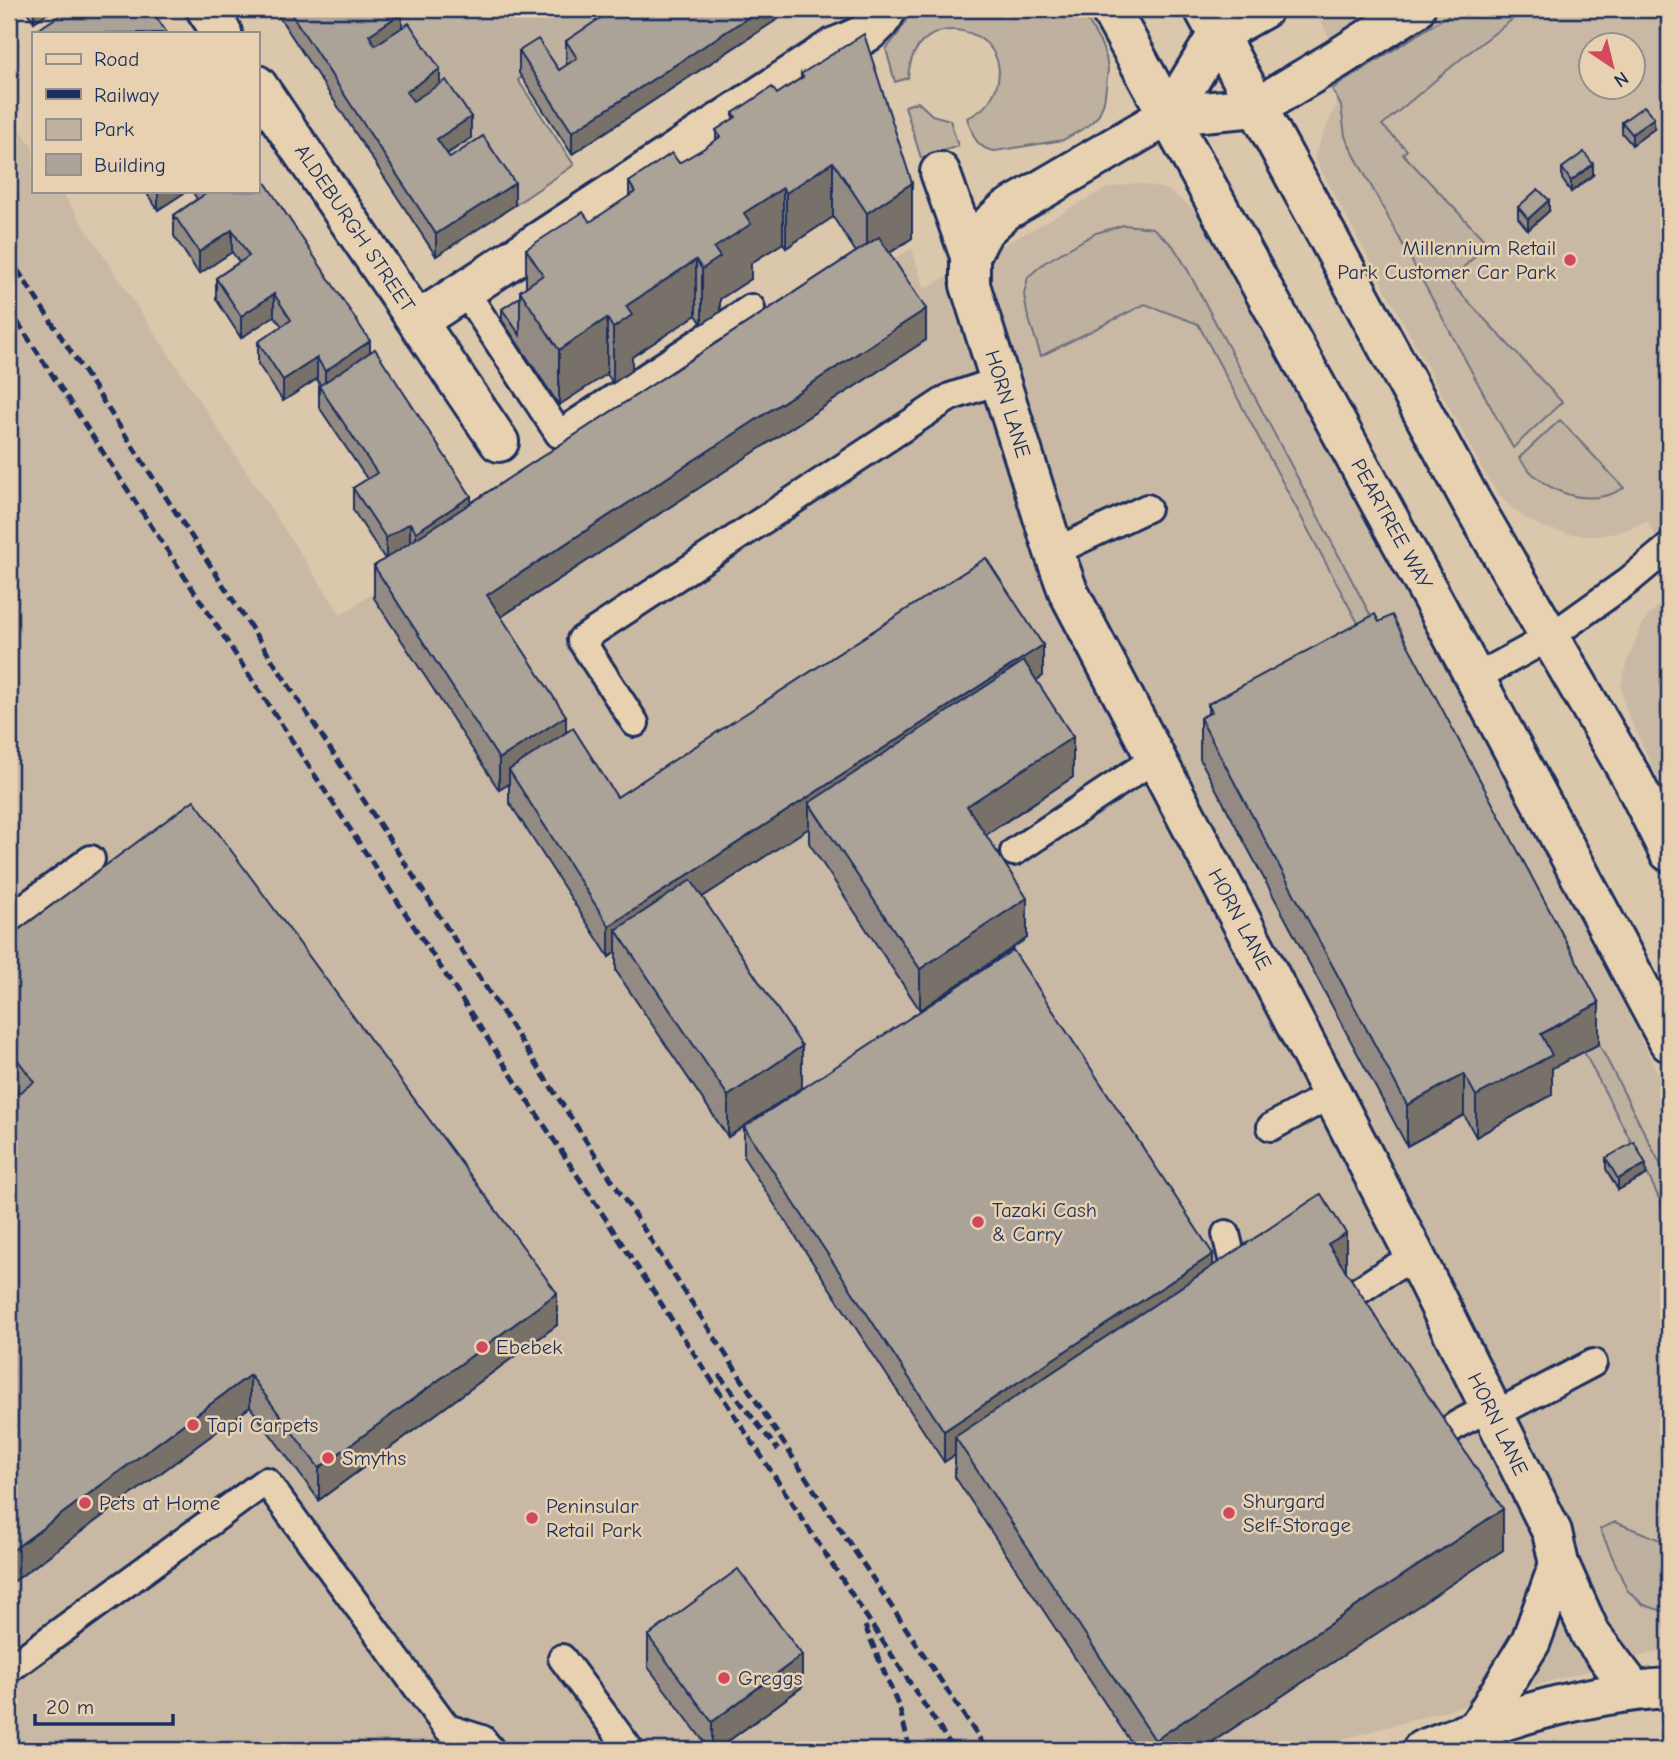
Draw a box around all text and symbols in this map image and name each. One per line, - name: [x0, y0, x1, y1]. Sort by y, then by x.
- legend: [32, 32, 259, 192]
- north arrow: [1576, 32, 1646, 102]
- text: Road: [94, 47, 139, 71]
- text: N: [1610, 67, 1633, 92]
- text: Railway: [94, 83, 159, 107]
- text: Park: [94, 117, 134, 141]
- street label: ALDEBURGH STREET: [290, 140, 420, 316]
- text: Building: [94, 153, 166, 177]
- place label: Millennium Retail Park Customer Car Park: [1337, 236, 1556, 284]
- marker: Millennium Retail Park Customer Car Park: [1562, 252, 1578, 268]
- street label: HORN LANE: [980, 347, 1036, 461]
- street label: PEARTREE WAY: [1346, 455, 1438, 594]
- street label: HORN LANE: [1203, 864, 1277, 974]
- place label: Tazaki Cash & Carry: [992, 1198, 1097, 1246]
- marker: Tazaki Cash & Carry: [970, 1214, 986, 1230]
- place label: Ebebek: [496, 1335, 562, 1359]
- marker: Ebebek: [474, 1339, 490, 1355]
- street label: HORN LANE: [1463, 1369, 1533, 1479]
- place label: Tapi Carpets: [207, 1413, 318, 1437]
- marker: Tapi Carpets: [185, 1417, 201, 1433]
- place label: Smyths: [342, 1446, 406, 1470]
- marker: Smyths: [320, 1450, 336, 1466]
- place label: Shurgard Self-Storage: [1243, 1489, 1351, 1537]
- place label: Pets at Home: [99, 1491, 220, 1515]
- place label: Peninsular Retail Park: [546, 1494, 642, 1542]
- marker: Pets at Home: [77, 1495, 93, 1511]
- marker: Shurgard Self-Storage: [1221, 1505, 1237, 1521]
- marker: Peninsular Retail Park: [524, 1510, 540, 1526]
- place label: Greggs: [738, 1666, 803, 1690]
- marker: Greggs: [716, 1670, 732, 1686]
- scale bar: [35, 1682, 173, 1726]
- text: 20 m: [46, 1695, 94, 1719]

